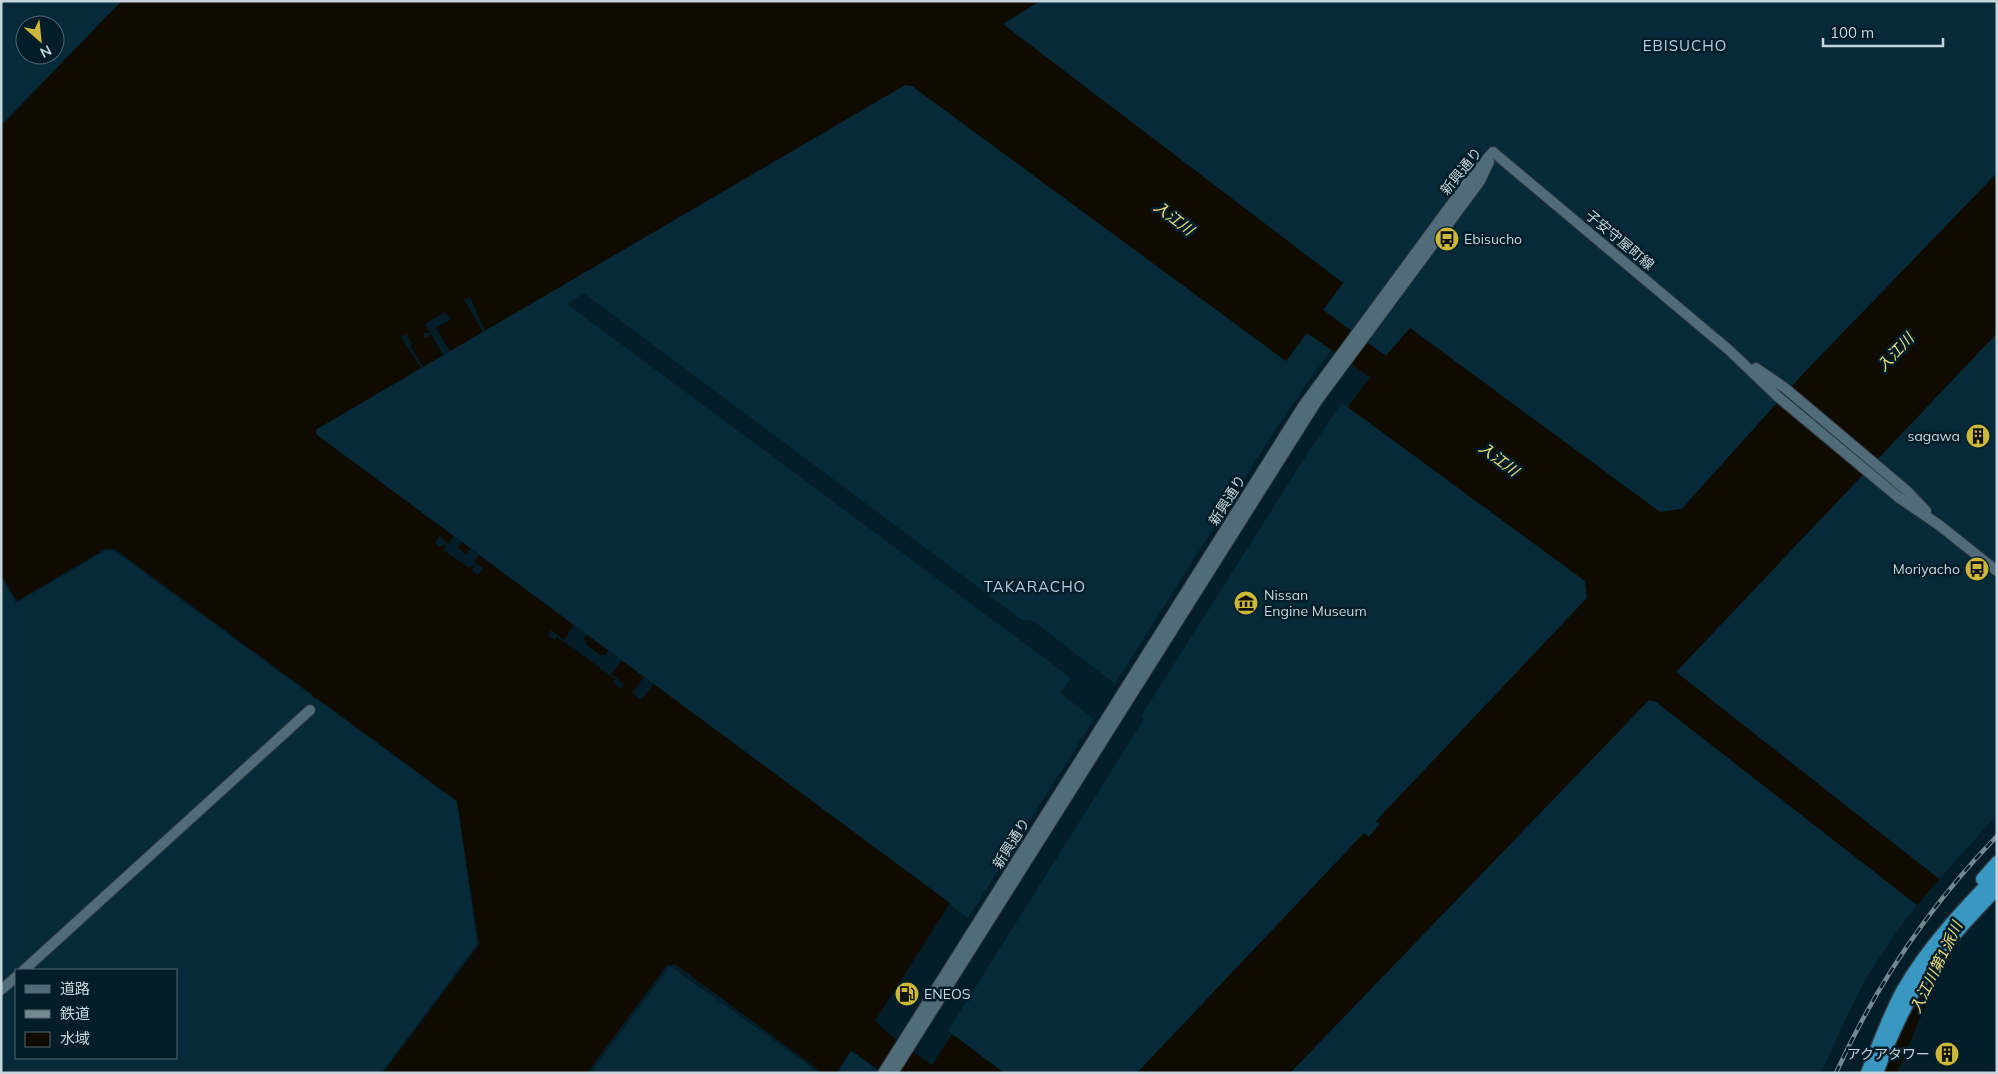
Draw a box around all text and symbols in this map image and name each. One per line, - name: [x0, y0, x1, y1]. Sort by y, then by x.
- north arrow: [15, 15, 65, 65]
- scale bar: [1823, 15, 1943, 47]
- text: 100 m: [1830, 23, 1874, 42]
- district label: EBISUCHO: [1643, 36, 1727, 55]
- text: N: [37, 41, 55, 62]
- street label: 新興通り: [1436, 144, 1486, 198]
- water label: 入江川: [1150, 197, 1199, 240]
- street label: 子安守屋町線: [1582, 206, 1658, 274]
- bus stop icon: Ebisucho: [1434, 226, 1460, 252]
- place label: Ebisucho: [1464, 230, 1522, 248]
- water label: 入江川: [1873, 328, 1919, 375]
- building icon: sagawa: [1965, 423, 1991, 449]
- place label: sagawa: [1907, 427, 1960, 445]
- water label: 入江川: [1475, 438, 1524, 481]
- street label: 新興通り: [1205, 471, 1249, 529]
- bus stop icon: Moriyacho: [1964, 556, 1990, 582]
- place label: Moriyacho: [1893, 560, 1960, 578]
- district label: TAKARACHO: [984, 577, 1086, 596]
- place label: Nissan Engine Museum: [1264, 586, 1367, 620]
- museum icon: Nissan Engine Museum: [1233, 590, 1259, 616]
- street label: 新興通り: [989, 814, 1033, 872]
- water label: 入江川第1派川: [1906, 917, 1967, 1016]
- legend: [15, 969, 178, 1059]
- text: 道路: [60, 979, 90, 998]
- fuel station icon: ENEOS: [894, 981, 920, 1007]
- place label: ENEOS: [924, 985, 971, 1003]
- text: 鉄道: [60, 1004, 90, 1023]
- text: 水域: [60, 1029, 90, 1048]
- building icon: アクアタワー: [1934, 1041, 1960, 1067]
- place label: アクアタワー: [1847, 1045, 1930, 1063]

